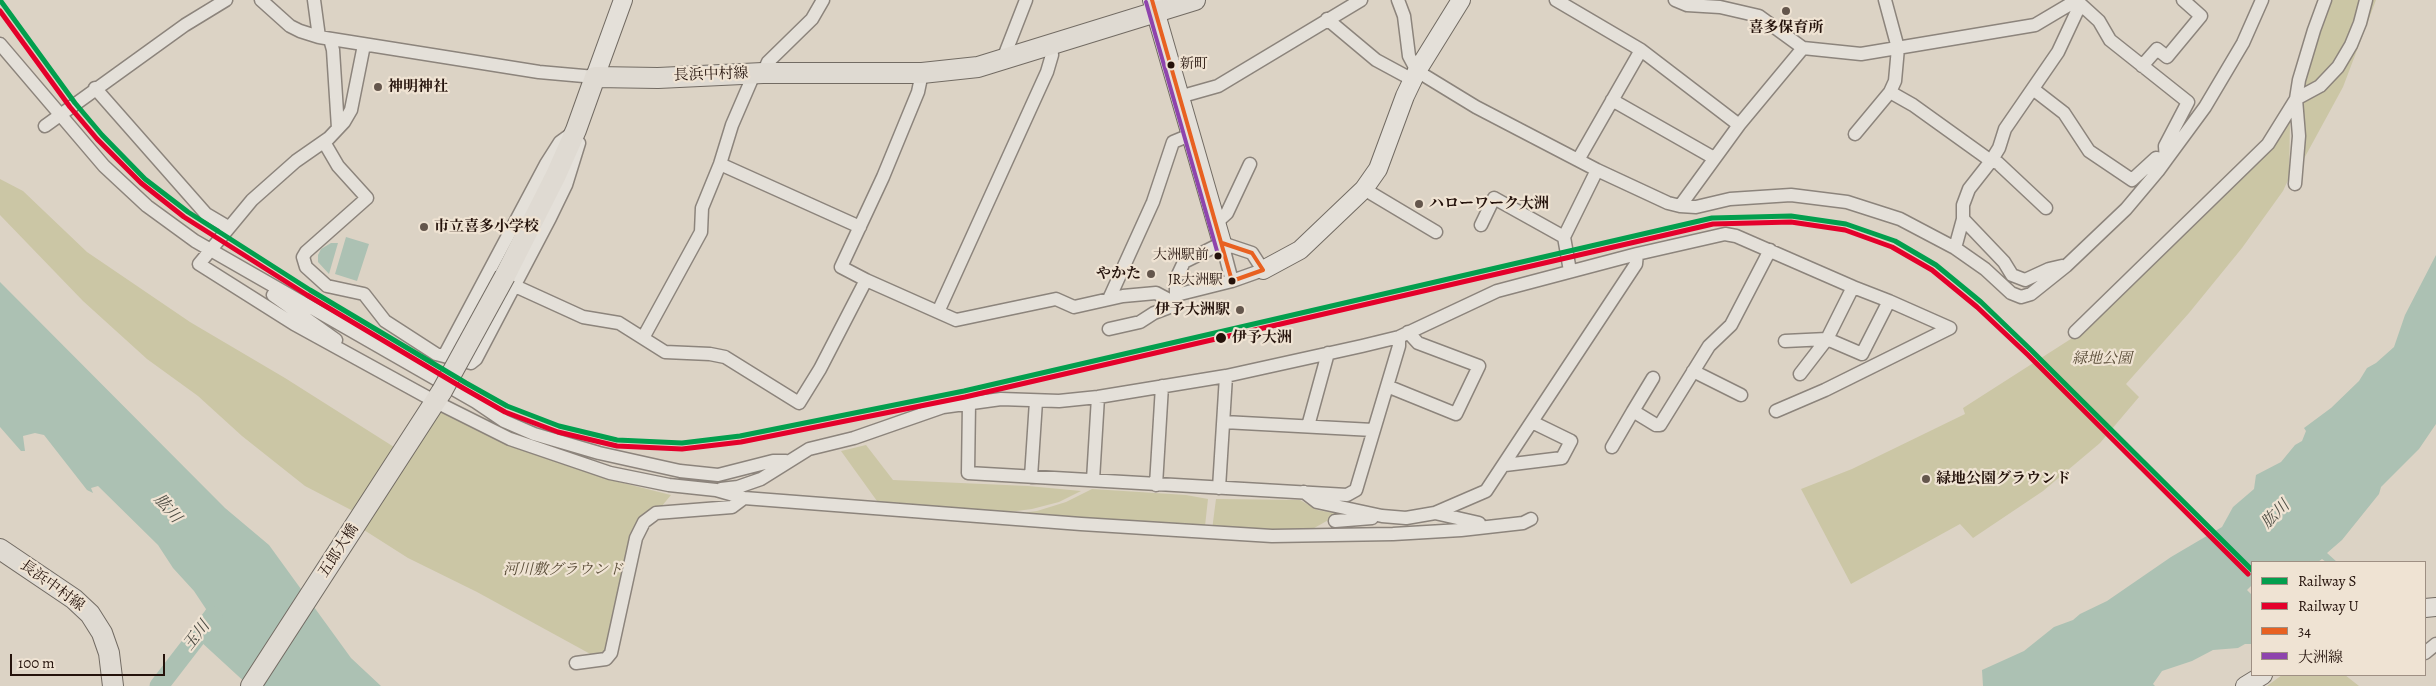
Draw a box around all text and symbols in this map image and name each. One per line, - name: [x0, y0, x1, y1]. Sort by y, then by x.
- marker: 喜多保育所: [1780, 5, 1792, 17]
- place label: 喜多保育所: [1749, 19, 1823, 37]
- place label: 新町: [1180, 57, 1208, 73]
- marker: 新町: [1166, 60, 1176, 70]
- street label: 長浜中村線: [673, 65, 749, 85]
- place label: 神明神社: [388, 78, 448, 96]
- marker: 神明神社: [372, 81, 384, 93]
- place label: ハローワーク大洲: [1429, 195, 1549, 213]
- marker: ハローワーク大洲: [1413, 198, 1425, 210]
- place label: 市立喜多小学校: [434, 218, 539, 236]
- marker: 市立喜多小学校: [418, 221, 430, 233]
- place label: 大洲駅前: [1153, 248, 1209, 264]
- marker: 大洲駅前: [1213, 251, 1223, 261]
- place label: やかた: [1096, 265, 1141, 283]
- marker: やかた: [1145, 268, 1157, 280]
- place label: JR大洲駅: [1168, 273, 1223, 289]
- marker: JR大洲駅: [1227, 276, 1237, 286]
- place label: 伊予大洲駅: [1155, 301, 1230, 319]
- marker: 伊予大洲駅: [1234, 304, 1246, 316]
- place label: 伊予大洲: [1232, 329, 1292, 347]
- marker: 伊予大洲: [1214, 331, 1228, 345]
- park label: 緑地公園: [2072, 350, 2132, 368]
- place label: 緑地公園グラウンド: [1936, 470, 2071, 488]
- marker: 緑地公園グラウンド: [1920, 473, 1932, 485]
- water label: 肱川: [149, 491, 185, 527]
- water label: 肱川: [2258, 497, 2294, 533]
- street label: 五郎大橋: [315, 521, 363, 581]
- street label: 長浜中村線: [16, 557, 88, 615]
- park label: 河川敷グラウンド: [503, 561, 623, 579]
- legend: [2251, 561, 2426, 676]
- text: Railway S: [2298, 571, 2356, 591]
- text: Railway U: [2298, 596, 2359, 616]
- water label: 玉川: [180, 617, 214, 655]
- text: 34: [2298, 621, 2311, 641]
- scale bar: [12, 644, 168, 676]
- text: 大洲線: [2298, 647, 2343, 667]
- text: 100 m: [18, 653, 55, 673]

